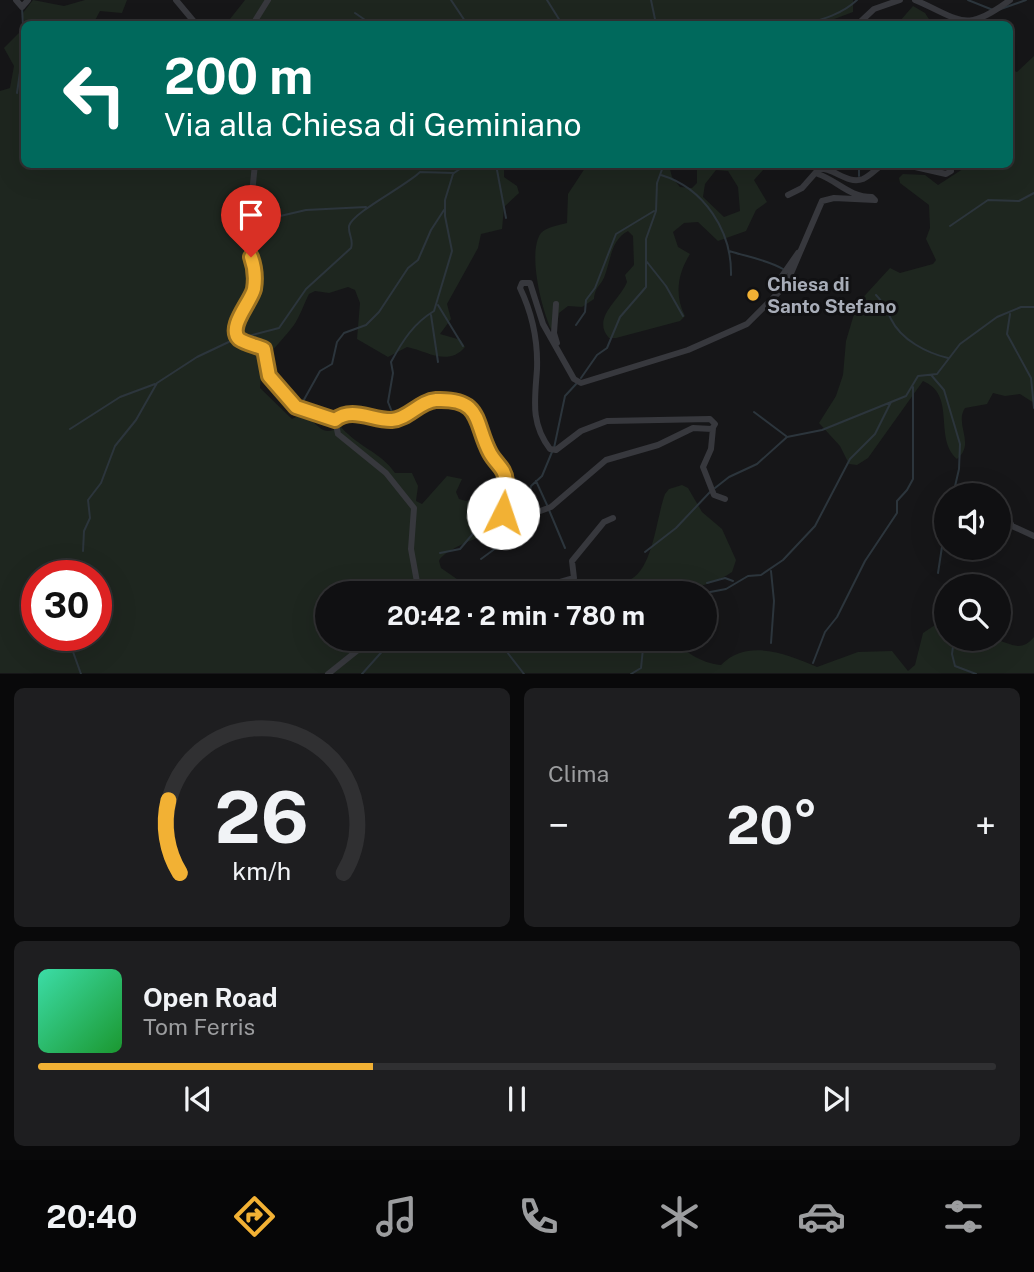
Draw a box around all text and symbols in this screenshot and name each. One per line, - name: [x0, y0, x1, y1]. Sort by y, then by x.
- text: 200 m: [164, 47, 313, 105]
- icon: left: [49, 49, 140, 140]
- text: Via alla Chiesa di Geminiano: [164, 106, 582, 143]
- pin: [221, 185, 281, 257]
- icon: arrive: [232, 196, 270, 234]
- place label: Chiesa di Santo Stefano: [767, 273, 896, 317]
- marker: Chiesa di Santo Stefano: [745, 287, 761, 303]
- position arrow: [466, 476, 540, 550]
- map controls: [934, 483, 1011, 651]
- button: sound: [934, 483, 1011, 560]
- speed limit sign: 30: [21, 560, 112, 651]
- button: search: [934, 574, 1011, 651]
- text: 20:42 · 2 min · 780 m: [387, 600, 645, 631]
- text: Clima: [548, 760, 609, 787]
- text: 26: [215, 775, 309, 860]
- text: 20°: [726, 795, 818, 856]
- text: −: [548, 803, 569, 848]
- text: +: [975, 803, 996, 848]
- text: km/h: [233, 856, 291, 886]
- text: Open Road: [143, 982, 278, 1013]
- text: Tom Ferris: [143, 1013, 255, 1040]
- icon: previous: [179, 1080, 217, 1118]
- icon: pause: [498, 1080, 536, 1118]
- icon: next: [817, 1080, 855, 1118]
- icon: directions: [230, 1192, 279, 1241]
- icon: music: [372, 1192, 421, 1241]
- icon: phone: [514, 1192, 563, 1241]
- icon: climate: [655, 1192, 704, 1241]
- icon: car: [797, 1192, 846, 1241]
- icon: filters: [939, 1192, 988, 1241]
- text: 20:40: [46, 1198, 137, 1235]

